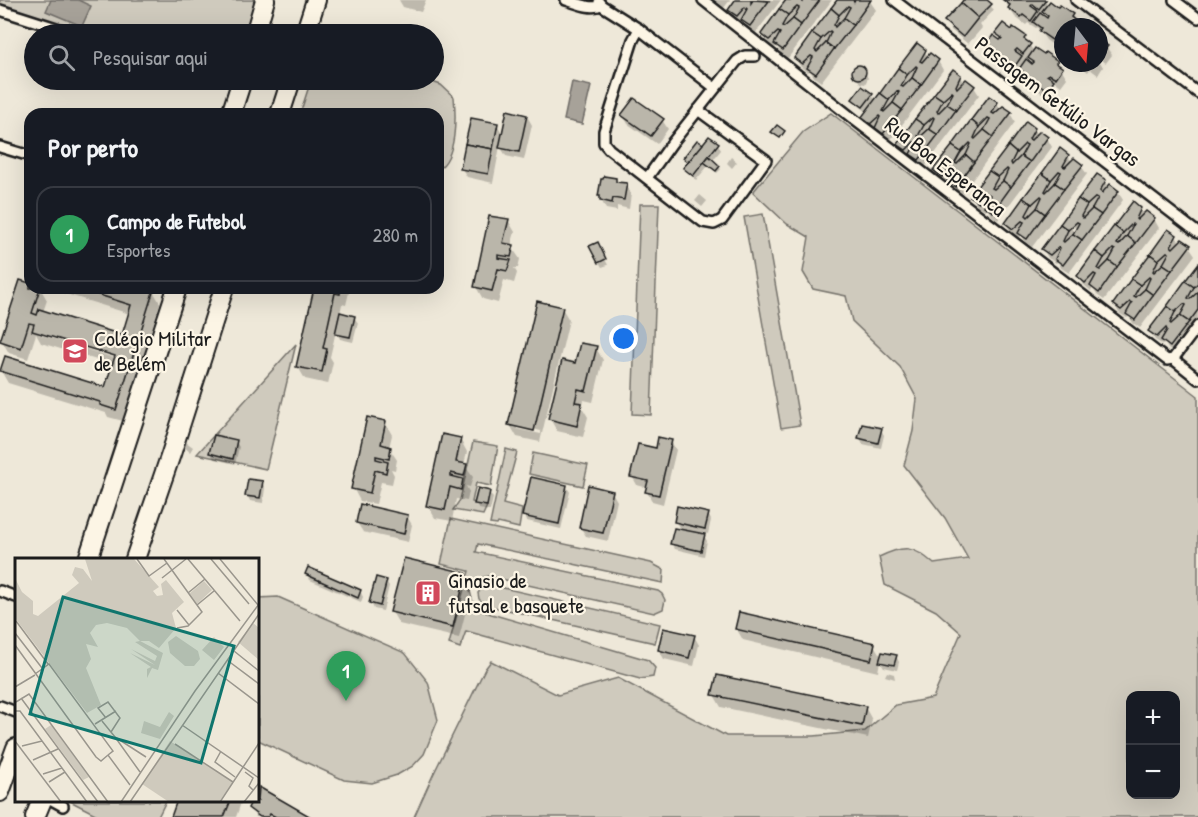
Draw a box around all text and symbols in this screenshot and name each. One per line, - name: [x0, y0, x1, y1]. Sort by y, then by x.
- north arrow: [1054, 18, 1108, 72]
- search box: [24, 24, 444, 90]
- street label: Passagem Getúlio Vargas: [969, 29, 1147, 173]
- icon: search: [45, 41, 78, 74]
- text: Pesquisar aqui: [93, 42, 208, 72]
- street label: Rua Boa Esperanca: [879, 109, 1013, 223]
- text: Por perto: [48, 130, 138, 165]
- text: Campo de Futebol: [107, 206, 246, 236]
- text: 1: [66, 221, 73, 248]
- text: 280 m: [373, 221, 418, 248]
- text: Esportes: [107, 236, 170, 263]
- place label: Colégio Militar de Belém: [94, 323, 212, 378]
- your location: [609, 324, 638, 353]
- school or university icon: Colégio Militar de Belém: [60, 336, 90, 366]
- inset map: [15, 558, 260, 802]
- place label: Ginasio de futsal e basquete: [448, 565, 585, 620]
- building icon: Ginasio de futsal e basquete: [413, 578, 443, 608]
- pin: 1: [326, 652, 366, 701]
- map controls: [1126, 691, 1180, 799]
- button: +: [1126, 691, 1180, 745]
- button: −: [1126, 745, 1180, 799]

